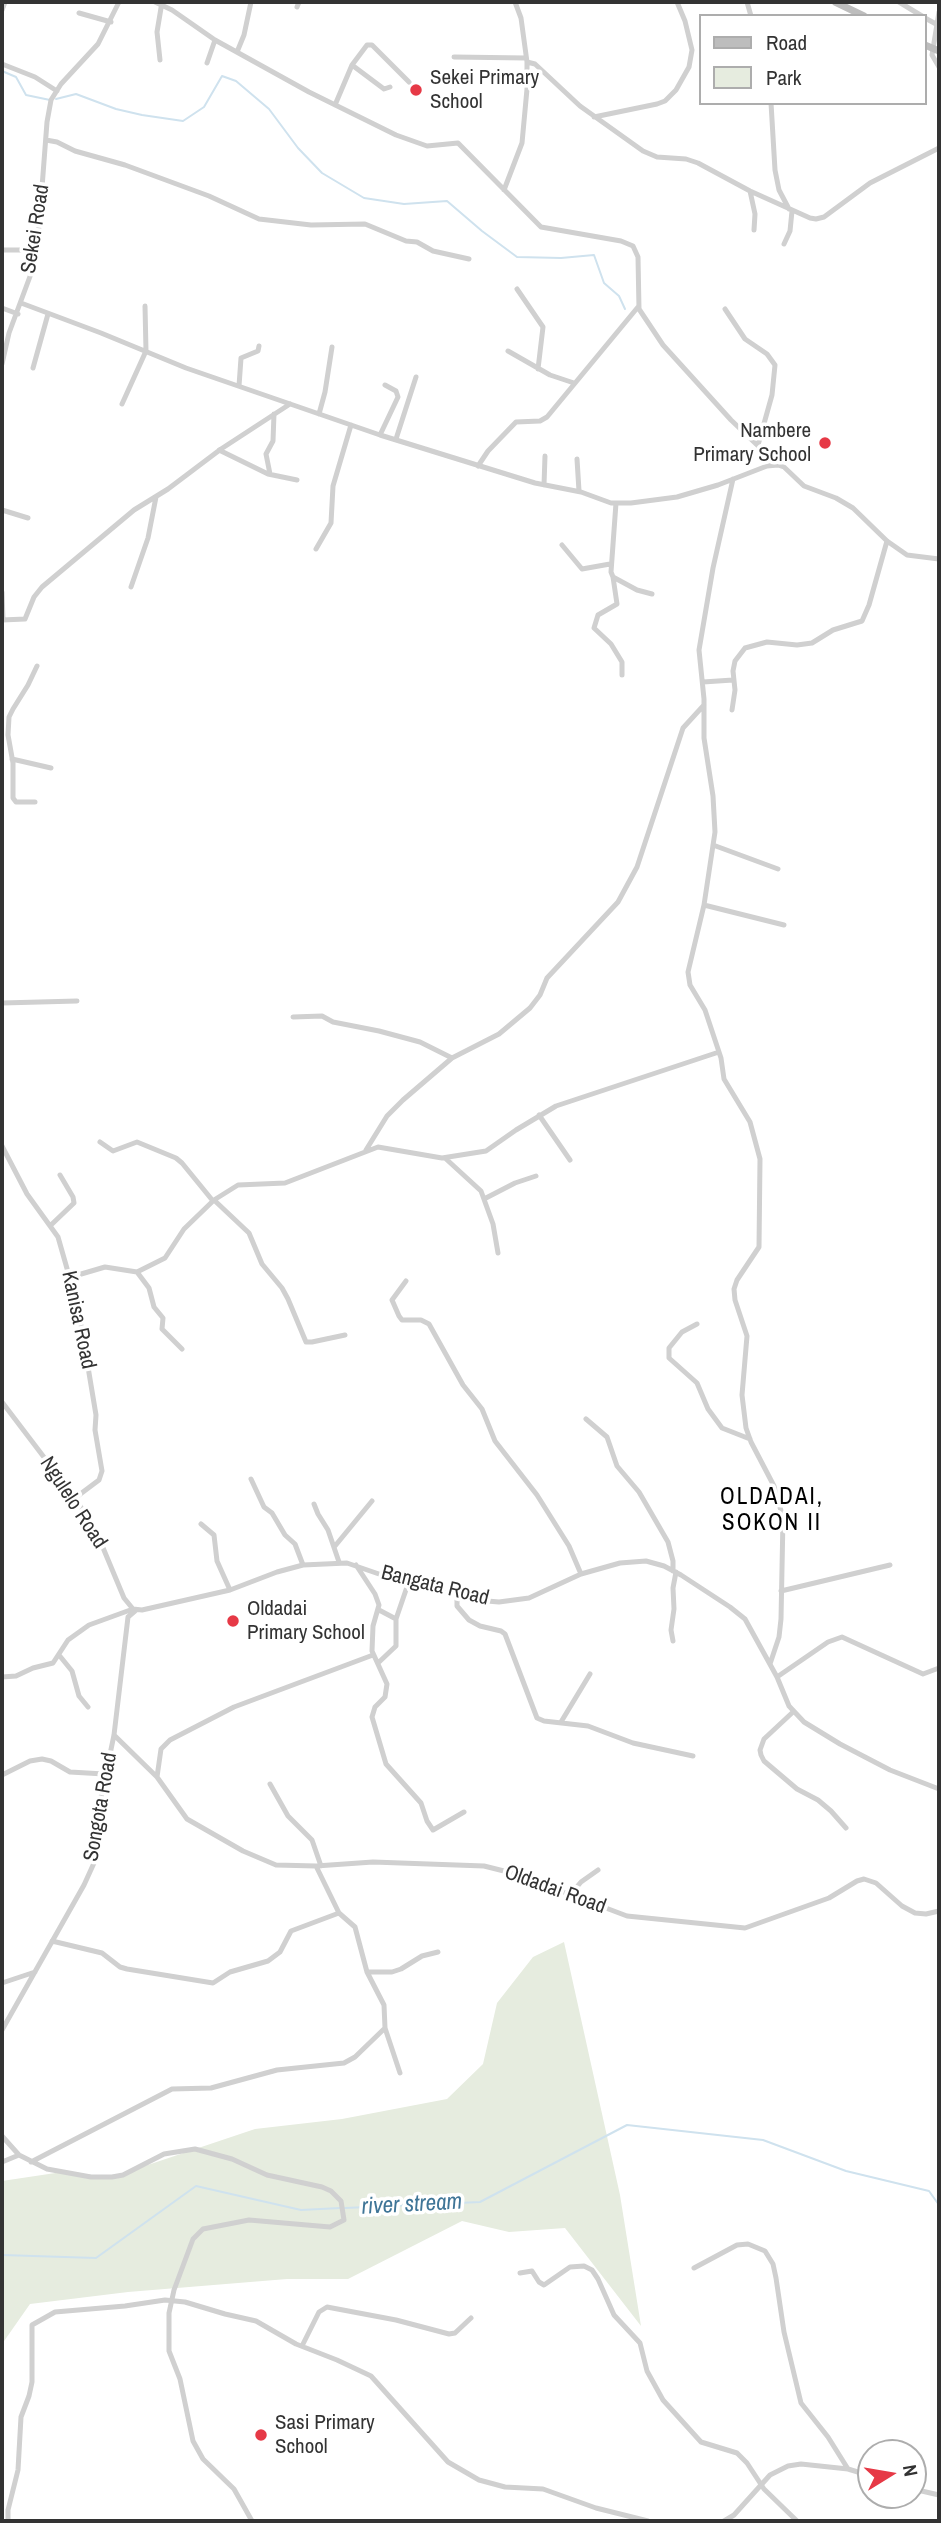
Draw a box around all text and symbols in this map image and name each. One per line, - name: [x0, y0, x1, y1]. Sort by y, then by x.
- legend: [699, 14, 927, 105]
- text: Road: [766, 28, 807, 57]
- text: Park: [766, 63, 801, 92]
- place label: Sekei Primary School: [430, 65, 539, 115]
- marker: Sekei Primary School: [408, 82, 424, 98]
- street label: Sekei Road: [17, 183, 55, 275]
- place label: Nambere Primary School: [693, 418, 811, 468]
- marker: Nambere Primary School: [817, 435, 833, 451]
- street label: Kanisa Road: [55, 1269, 101, 1371]
- street label: Ngulelo Road: [34, 1452, 112, 1554]
- district label: OLDADAI, SOKON II: [721, 1484, 823, 1538]
- street label: Bangata Road: [379, 1560, 491, 1612]
- place label: Oldadai Primary School: [247, 1596, 365, 1646]
- marker: Oldadai Primary School: [225, 1613, 241, 1629]
- street label: Songota Road: [79, 1751, 123, 1863]
- street label: Oldadai Road: [501, 1860, 609, 1920]
- water label: river stream: [361, 2189, 463, 2221]
- place label: Sasi Primary School: [275, 2410, 375, 2460]
- marker: Sasi Primary School: [253, 2427, 269, 2443]
- north arrow: [857, 2439, 927, 2509]
- text: N: [897, 2462, 924, 2478]

